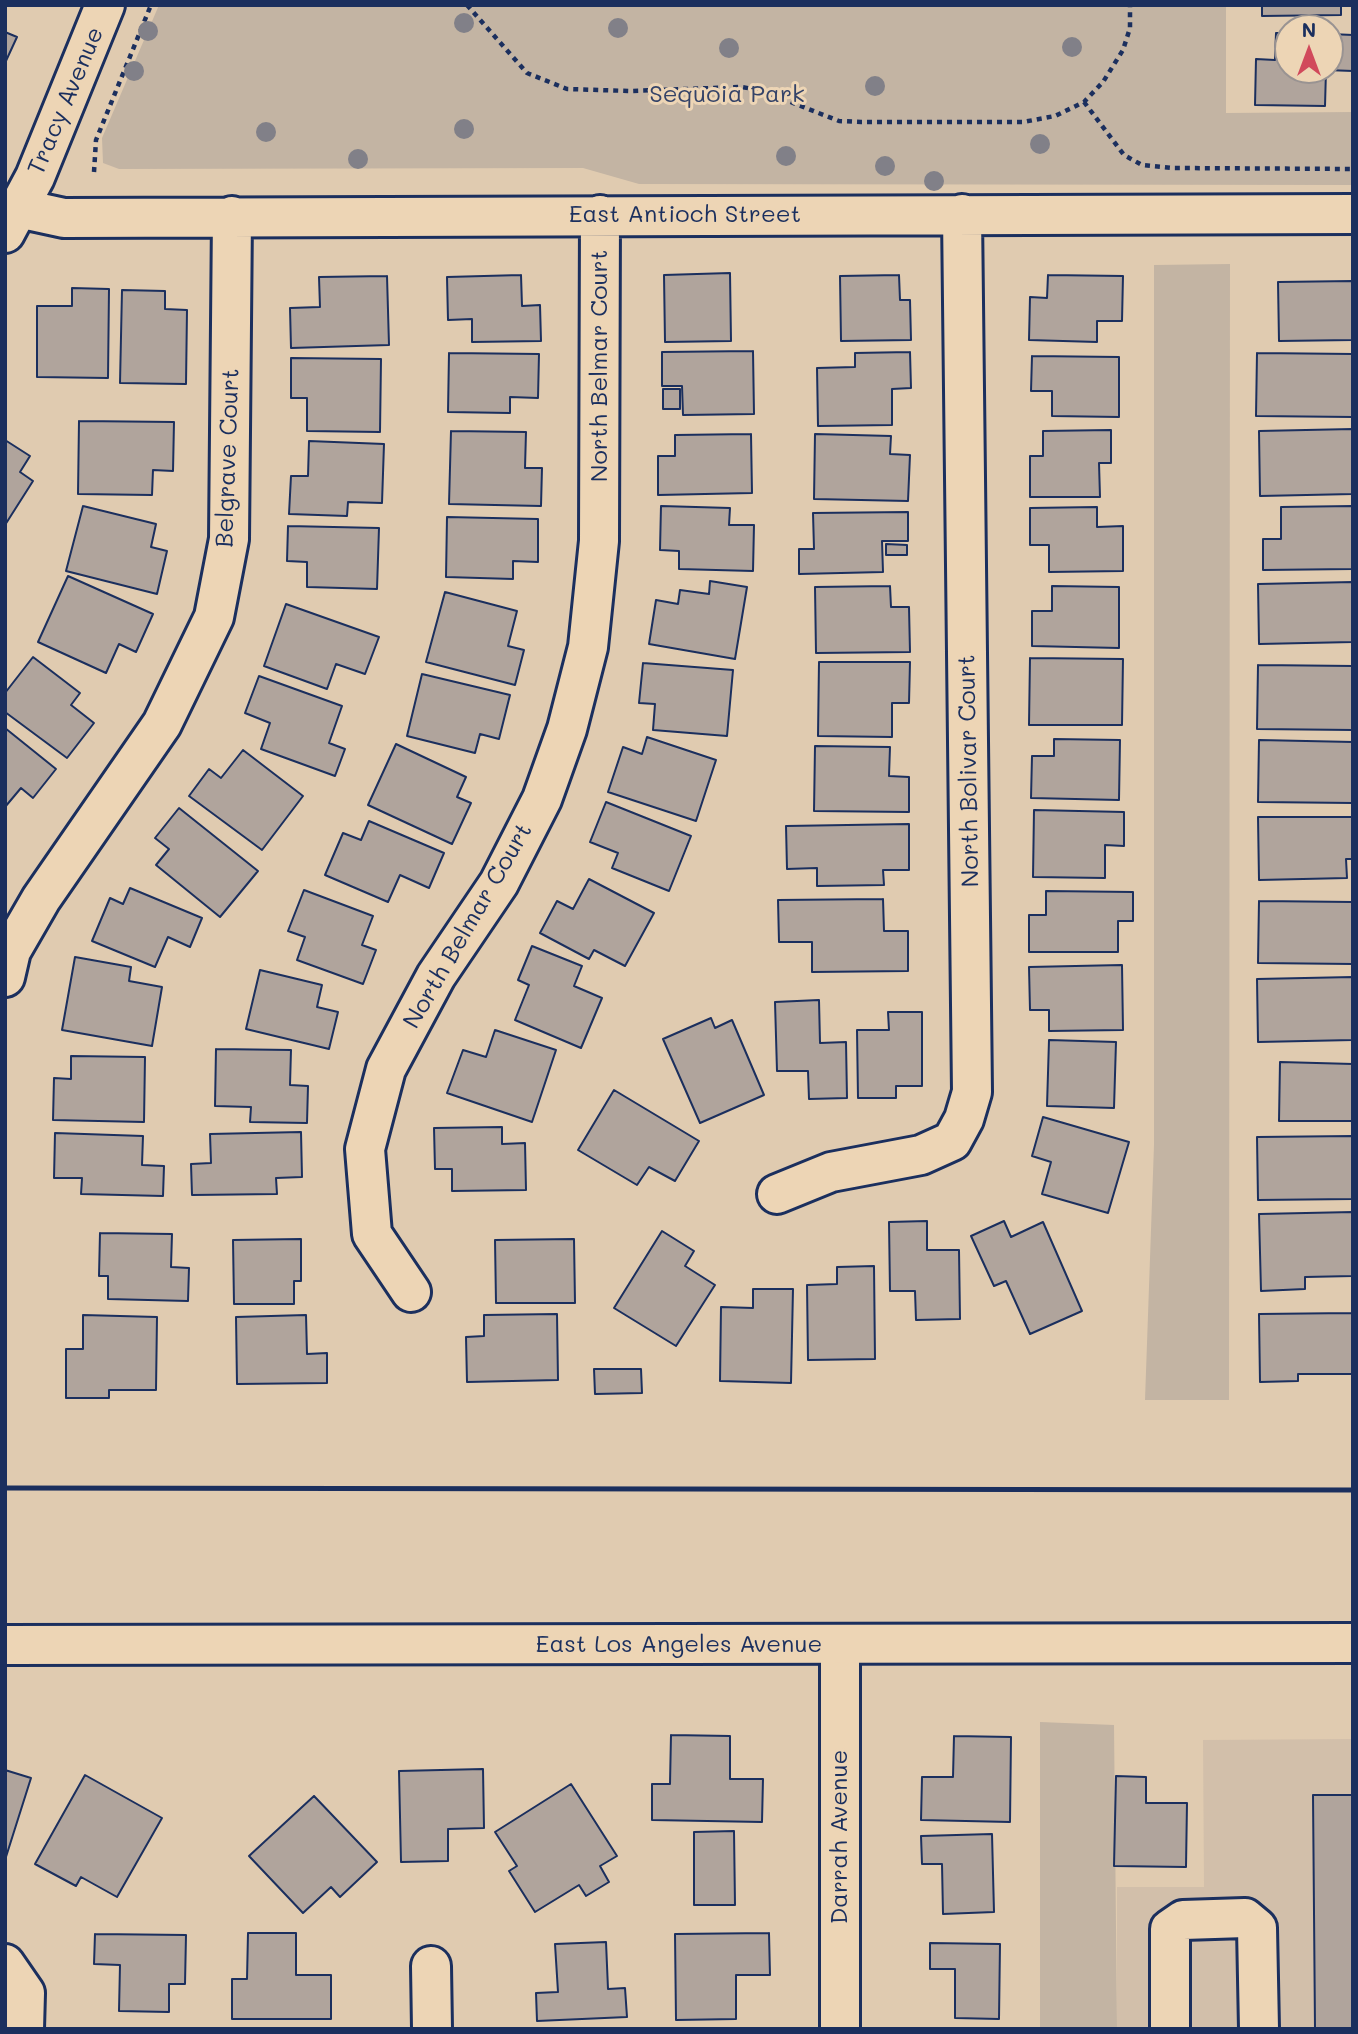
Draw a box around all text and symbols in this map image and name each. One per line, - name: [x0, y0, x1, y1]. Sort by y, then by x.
- north arrow: [1274, 14, 1344, 84]
- text: N: [1302, 17, 1316, 42]
- street label: Tracy Avenue: [22, 23, 110, 179]
- park label: Sequoia Park: [649, 81, 805, 109]
- street label: East Antioch Street: [569, 201, 801, 229]
- street label: North Belmar Court: [586, 250, 614, 482]
- street label: Belgrave Court: [210, 368, 246, 548]
- street label: North Bolivar Court: [953, 654, 985, 888]
- street label: North Belmar Court: [397, 818, 539, 1034]
- street label: East Los Angeles Avenue: [536, 1631, 822, 1659]
- street label: Darrah Avenue: [826, 1750, 854, 1924]

